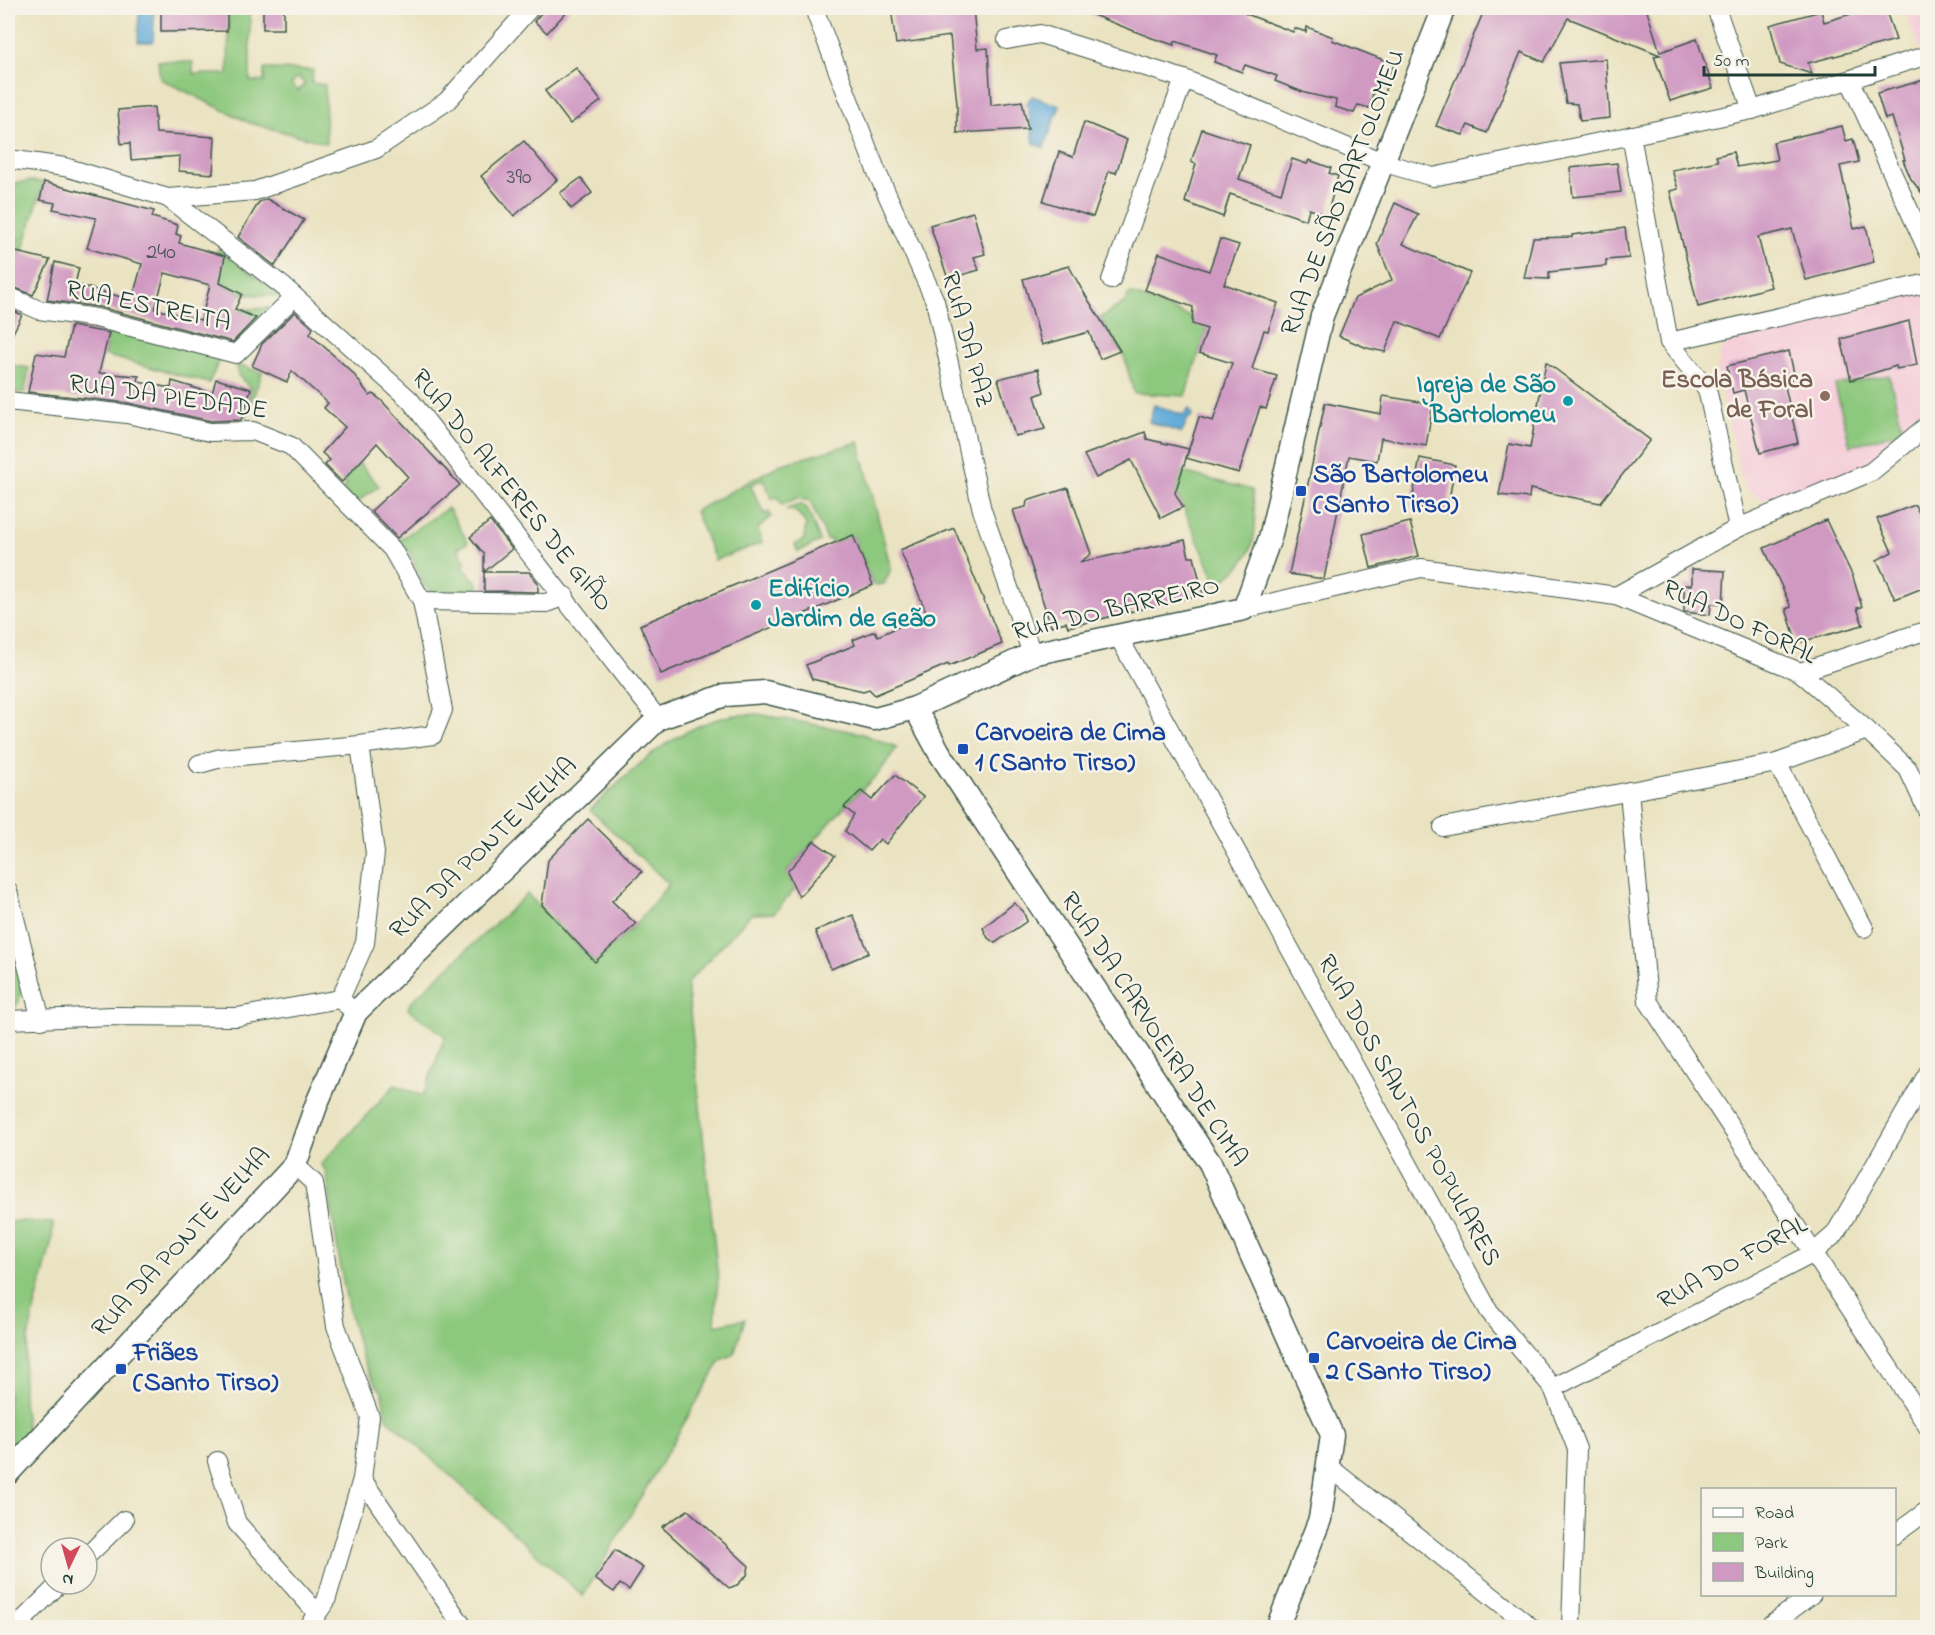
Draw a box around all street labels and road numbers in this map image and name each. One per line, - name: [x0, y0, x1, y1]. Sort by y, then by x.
- street label: RUA DE SÃO BARTOLOMEU: [1272, 44, 1416, 342]
- street label: RUA DA PAZ: [930, 268, 1002, 412]
- street label: RUA ESTREITA: [62, 271, 234, 343]
- street label: RUA DO ALFERES DE GIÃO: [401, 361, 621, 621]
- street label: RUA DA PIEDADE: [66, 365, 270, 431]
- street label: RUA DO BARREIRO: [1009, 568, 1223, 652]
- street label: RUA DO FORAL: [1656, 571, 1823, 676]
- street label: RUA DA PONTE VELHA: [381, 749, 587, 949]
- street label: RUA DA CARVOEIRA DE CIMA: [1050, 885, 1256, 1175]
- street label: RUA DOS SANTOS POPULARES: [1306, 948, 1510, 1274]
- street label: RUA DA PONTE VELHA: [83, 1139, 281, 1347]
- street label: RUA DO FORAL: [1651, 1207, 1815, 1321]

